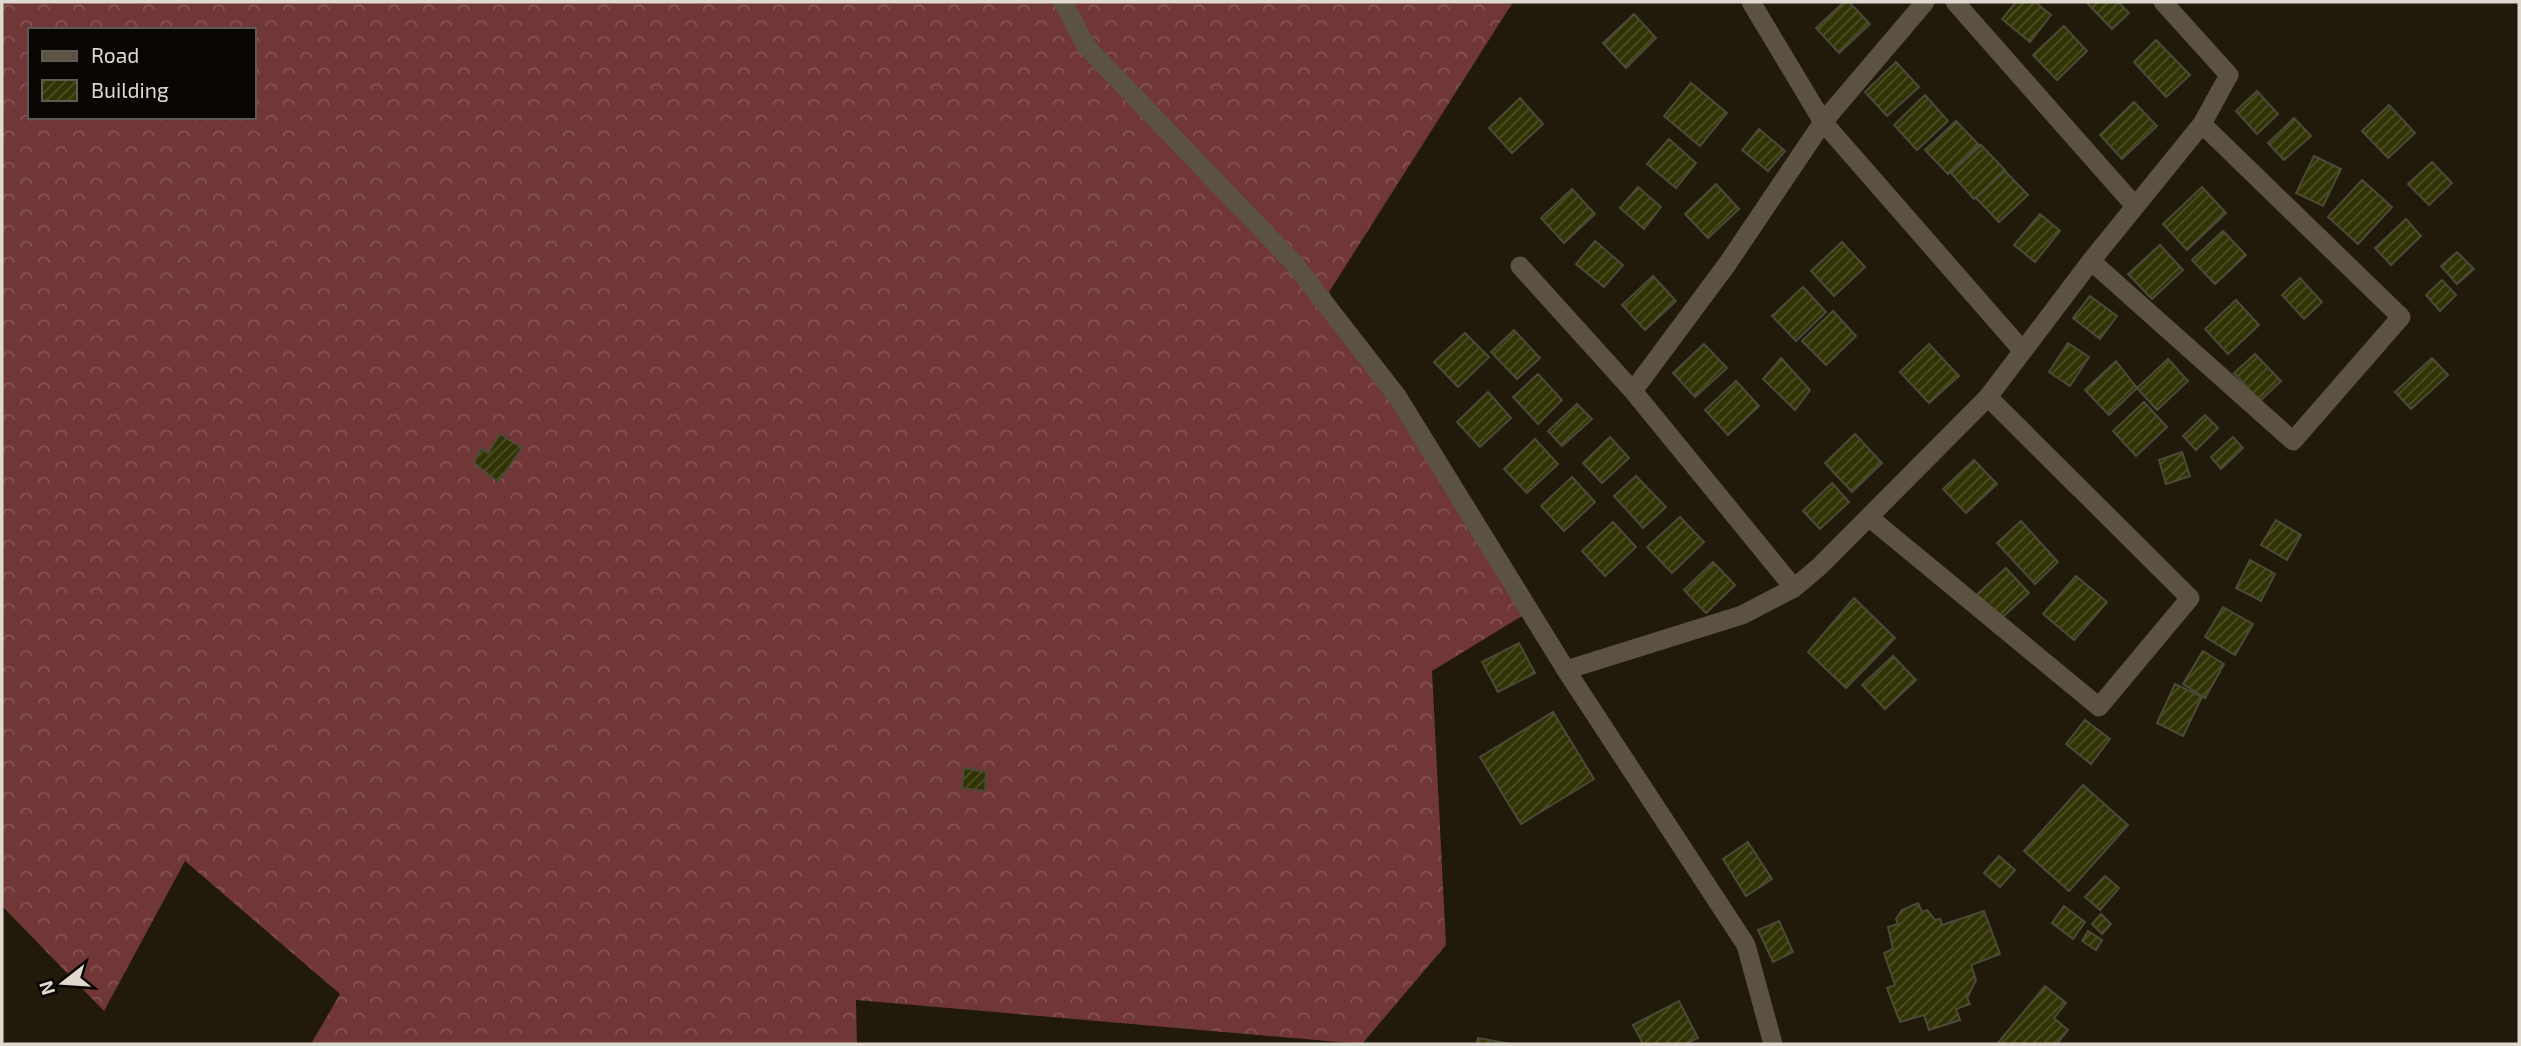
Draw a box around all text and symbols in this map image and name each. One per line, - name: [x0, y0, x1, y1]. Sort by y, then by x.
- legend: [28, 28, 256, 119]
- text: Road: [91, 42, 139, 67]
- text: Building: [91, 77, 169, 102]
- north arrow: [28, 948, 98, 1018]
- text: N: [33, 978, 59, 998]

